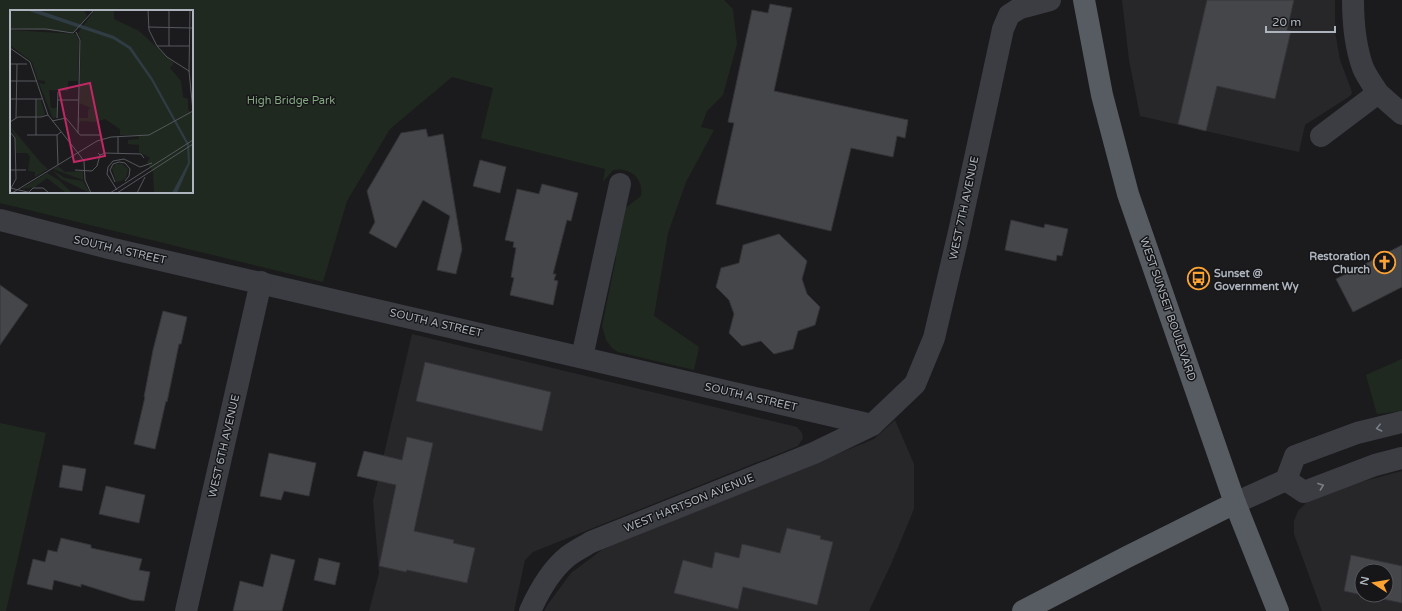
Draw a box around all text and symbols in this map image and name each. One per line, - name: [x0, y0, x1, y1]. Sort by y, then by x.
- scale bar: [1266, 8, 1335, 34]
- inset map: [10, 10, 193, 193]
- text: 20 m: [1272, 15, 1301, 29]
- park label: High Bridge Park: [247, 94, 335, 107]
- street label: WEST 7TH AVENUE: [947, 155, 981, 261]
- street label: SOUTH A STREET: [72, 233, 168, 267]
- street label: WEST SUNSET BOULEVARD: [1137, 235, 1199, 383]
- church icon: Restoration Church: [1372, 249, 1398, 275]
- place label: Restoration Church: [1309, 250, 1370, 276]
- bus stop icon: Sunset @ Government Wy: [1186, 266, 1212, 292]
- place label: Sunset @ Government Wy: [1214, 267, 1299, 294]
- street label: SOUTH A STREET: [388, 306, 484, 340]
- street label: SOUTH A STREET: [703, 380, 799, 414]
- street label: WEST 6TH AVENUE: [206, 393, 242, 499]
- one-way arrow: [1376, 423, 1383, 431]
- street label: WEST HARTSON AVENUE: [622, 471, 756, 535]
- one-way arrow: [1317, 482, 1324, 490]
- north arrow: [1354, 563, 1394, 603]
- text: N: [1357, 575, 1372, 587]

